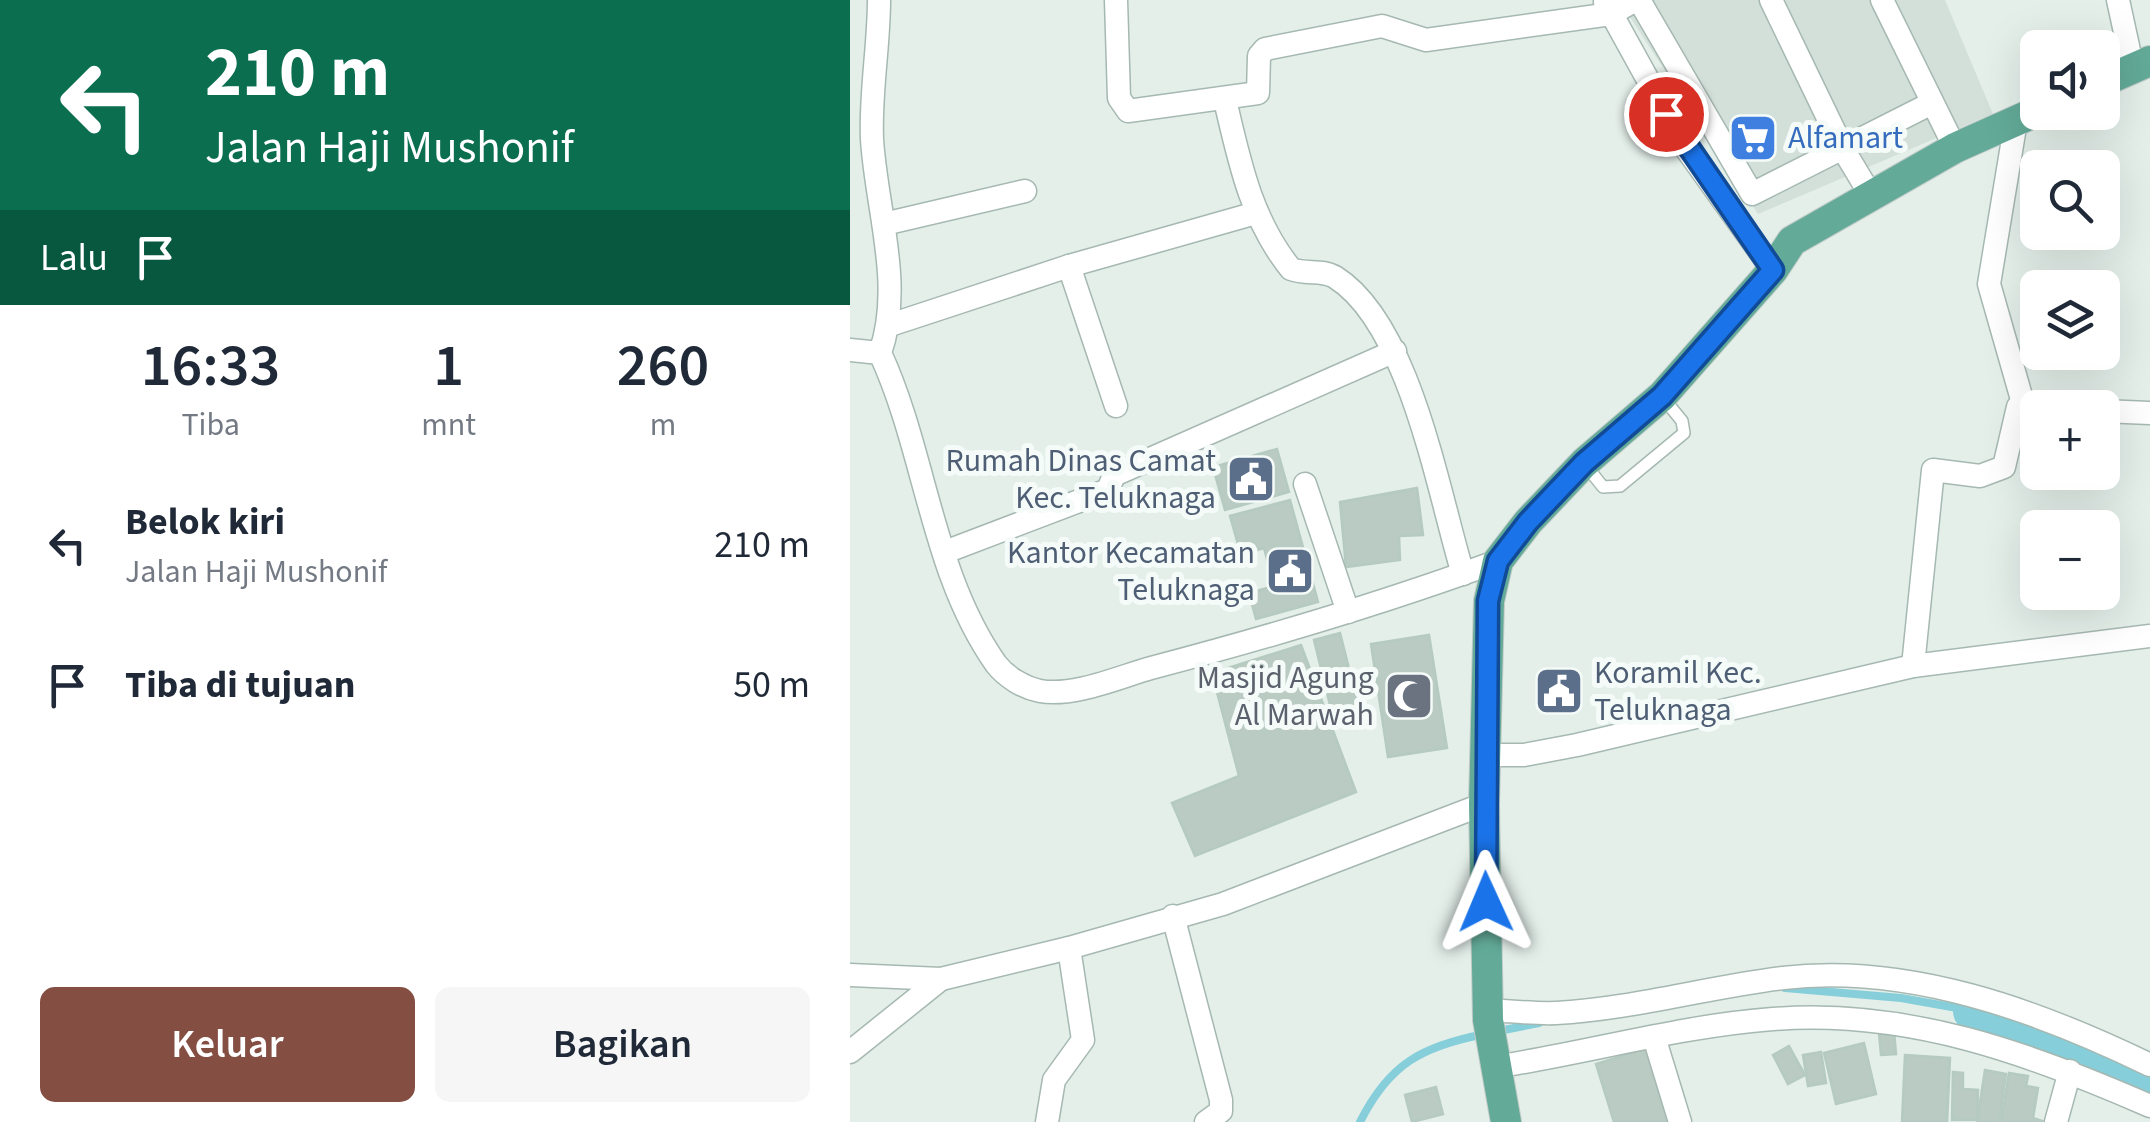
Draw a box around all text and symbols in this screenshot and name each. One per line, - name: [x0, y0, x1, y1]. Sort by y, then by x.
- text: 210 m: [205, 23, 390, 123]
- map controls: [2020, 30, 2120, 610]
- button: sound: [2020, 30, 2120, 130]
- icon: left: [40, 40, 170, 170]
- pin: [1624, 72, 1709, 157]
- icon: arrive: [1639, 87, 1694, 142]
- supermarket icon: Alfamart: [1727, 112, 1779, 164]
- place label: Alfamart: [1788, 115, 1903, 161]
- text: Jalan Haji Mushonif: [205, 116, 574, 180]
- button: search: [2020, 150, 2120, 250]
- icon: arrive: [128, 230, 183, 285]
- text: Lalu: [40, 231, 108, 285]
- button: layers: [2020, 270, 2120, 370]
- text: 16:33: [141, 324, 280, 409]
- text: 1: [433, 324, 464, 409]
- text: 260: [617, 324, 709, 409]
- button: +: [2020, 390, 2120, 490]
- text: Tiba: [181, 402, 240, 448]
- text: mnt: [421, 402, 476, 448]
- text: m: [650, 402, 676, 448]
- place label: Rumah Dinas Camat Kec. Teluknaga: [945, 438, 1216, 521]
- public building icon: Rumah Dinas Camat Kec. Teluknaga: [1225, 453, 1277, 505]
- text: Belok kiri: [125, 495, 285, 549]
- button: −: [2020, 510, 2120, 610]
- icon: left: [40, 518, 95, 573]
- text: 210 m: [714, 518, 810, 572]
- place label: Kantor Kecamatan Teluknaga: [1007, 530, 1255, 613]
- public building icon: Kantor Kecamatan Teluknaga: [1264, 545, 1316, 597]
- text: Jalan Haji Mushonif: [125, 549, 387, 595]
- place label: Koramil Kec. Teluknaga: [1594, 650, 1762, 733]
- place label: Masjid Agung Al Marwah: [1197, 655, 1374, 738]
- icon: arrive: [40, 658, 95, 713]
- text: Tiba di tujuan: [125, 658, 356, 712]
- text: 50 m: [733, 658, 810, 712]
- public building icon: Koramil Kec. Teluknaga: [1533, 665, 1585, 717]
- mosque icon: Masjid Agung Al Marwah: [1383, 670, 1435, 722]
- position arrow: [1434, 850, 1538, 954]
- button: Keluar: [40, 987, 415, 1102]
- button: Bagikan: [435, 987, 810, 1102]

